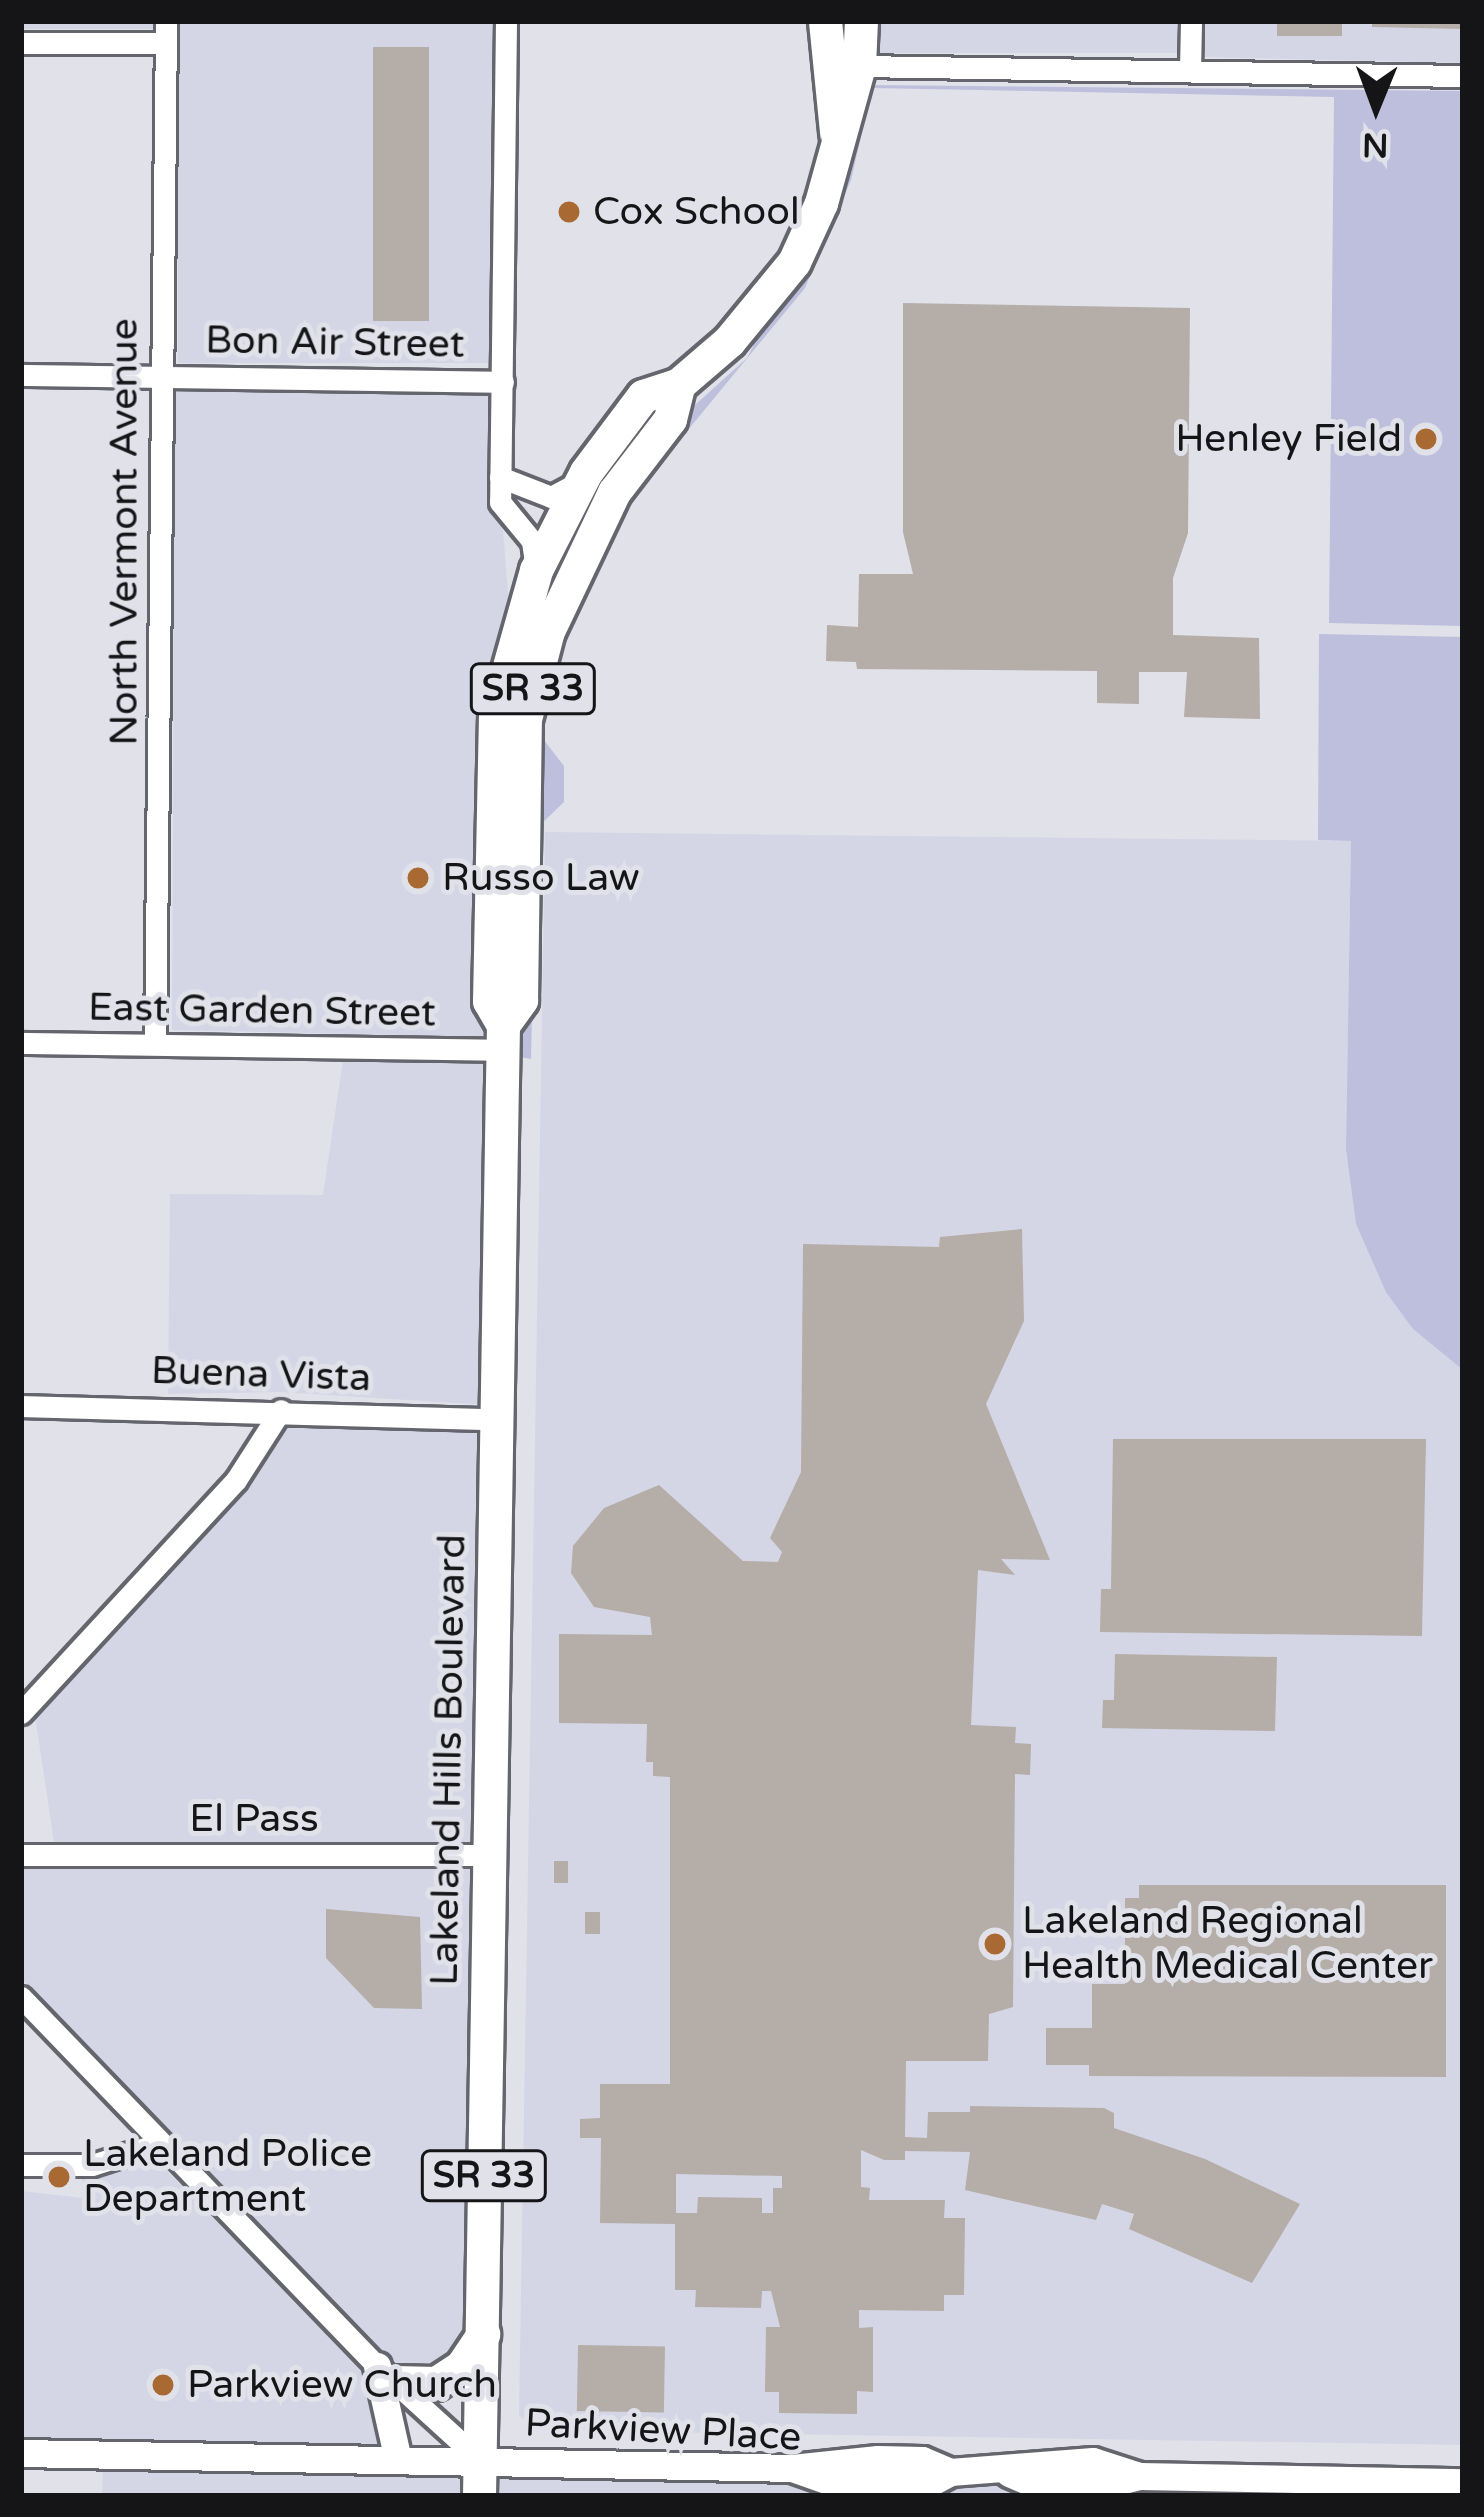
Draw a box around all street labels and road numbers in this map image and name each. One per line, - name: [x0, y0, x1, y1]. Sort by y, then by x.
- street label: Bon Air Street: [205, 317, 465, 369]
- street label: North Vermont Avenue: [102, 318, 148, 746]
- road number: SR 33: [467, 659, 599, 719]
- street label: East Garden Street: [88, 985, 436, 1037]
- street label: Buena Vista: [150, 1348, 372, 1402]
- street label: Lakeland Hills Boulevard: [422, 1534, 476, 1986]
- street label: El Pass: [189, 1796, 319, 1842]
- road number: SR 33: [418, 2146, 550, 2206]
- street label: Parkview Place: [524, 2400, 802, 2462]

